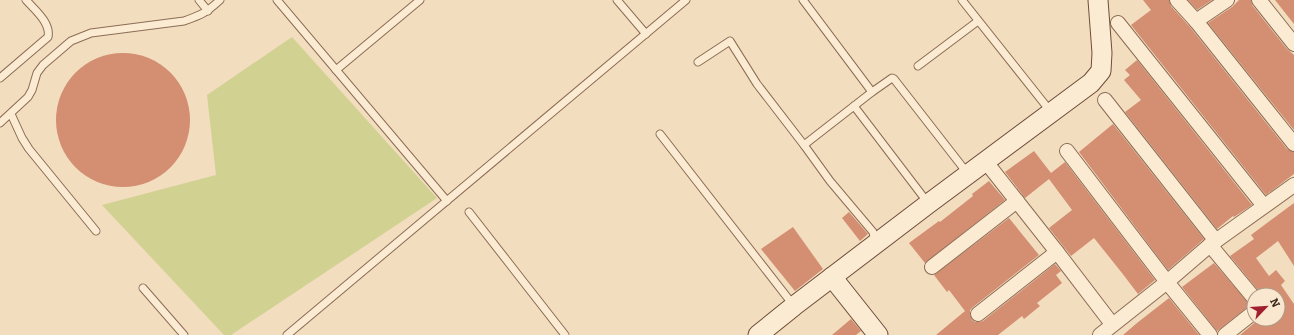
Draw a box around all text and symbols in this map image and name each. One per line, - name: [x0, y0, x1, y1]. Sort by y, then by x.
- north arrow: [1246, 287, 1286, 327]
- text: N: [1267, 296, 1283, 310]

